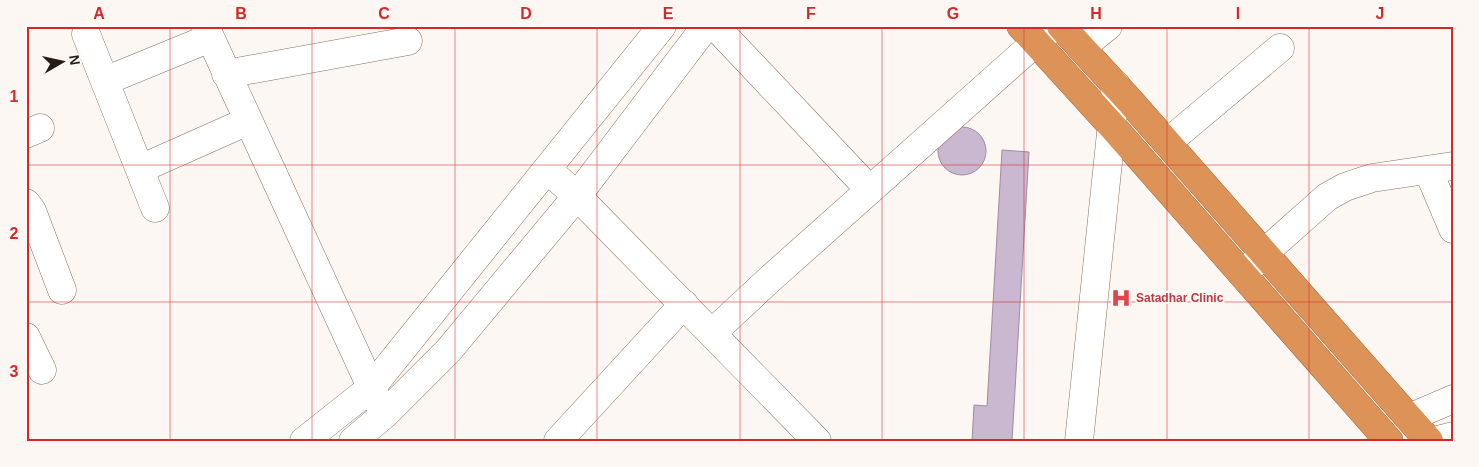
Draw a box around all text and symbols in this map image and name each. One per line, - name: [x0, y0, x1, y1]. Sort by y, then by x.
- text: A: [93, 5, 105, 22]
- text: B: [235, 5, 247, 22]
- text: C: [378, 5, 390, 22]
- text: D: [520, 5, 532, 22]
- text: E: [663, 5, 674, 22]
- text: F: [806, 5, 816, 22]
- text: G: [947, 5, 959, 22]
- text: H: [1090, 5, 1102, 22]
- text: I: [1236, 5, 1240, 22]
- text: J: [1376, 5, 1384, 22]
- north arrow: [38, 38, 88, 88]
- text: N: [66, 54, 84, 66]
- text: 1: [10, 88, 19, 105]
- text: 2: [10, 225, 19, 242]
- hospital icon: Satadhar Clinic: [1110, 287, 1132, 309]
- place label: Satadhar Clinic: [1136, 291, 1224, 305]
- text: 3: [10, 363, 19, 380]

